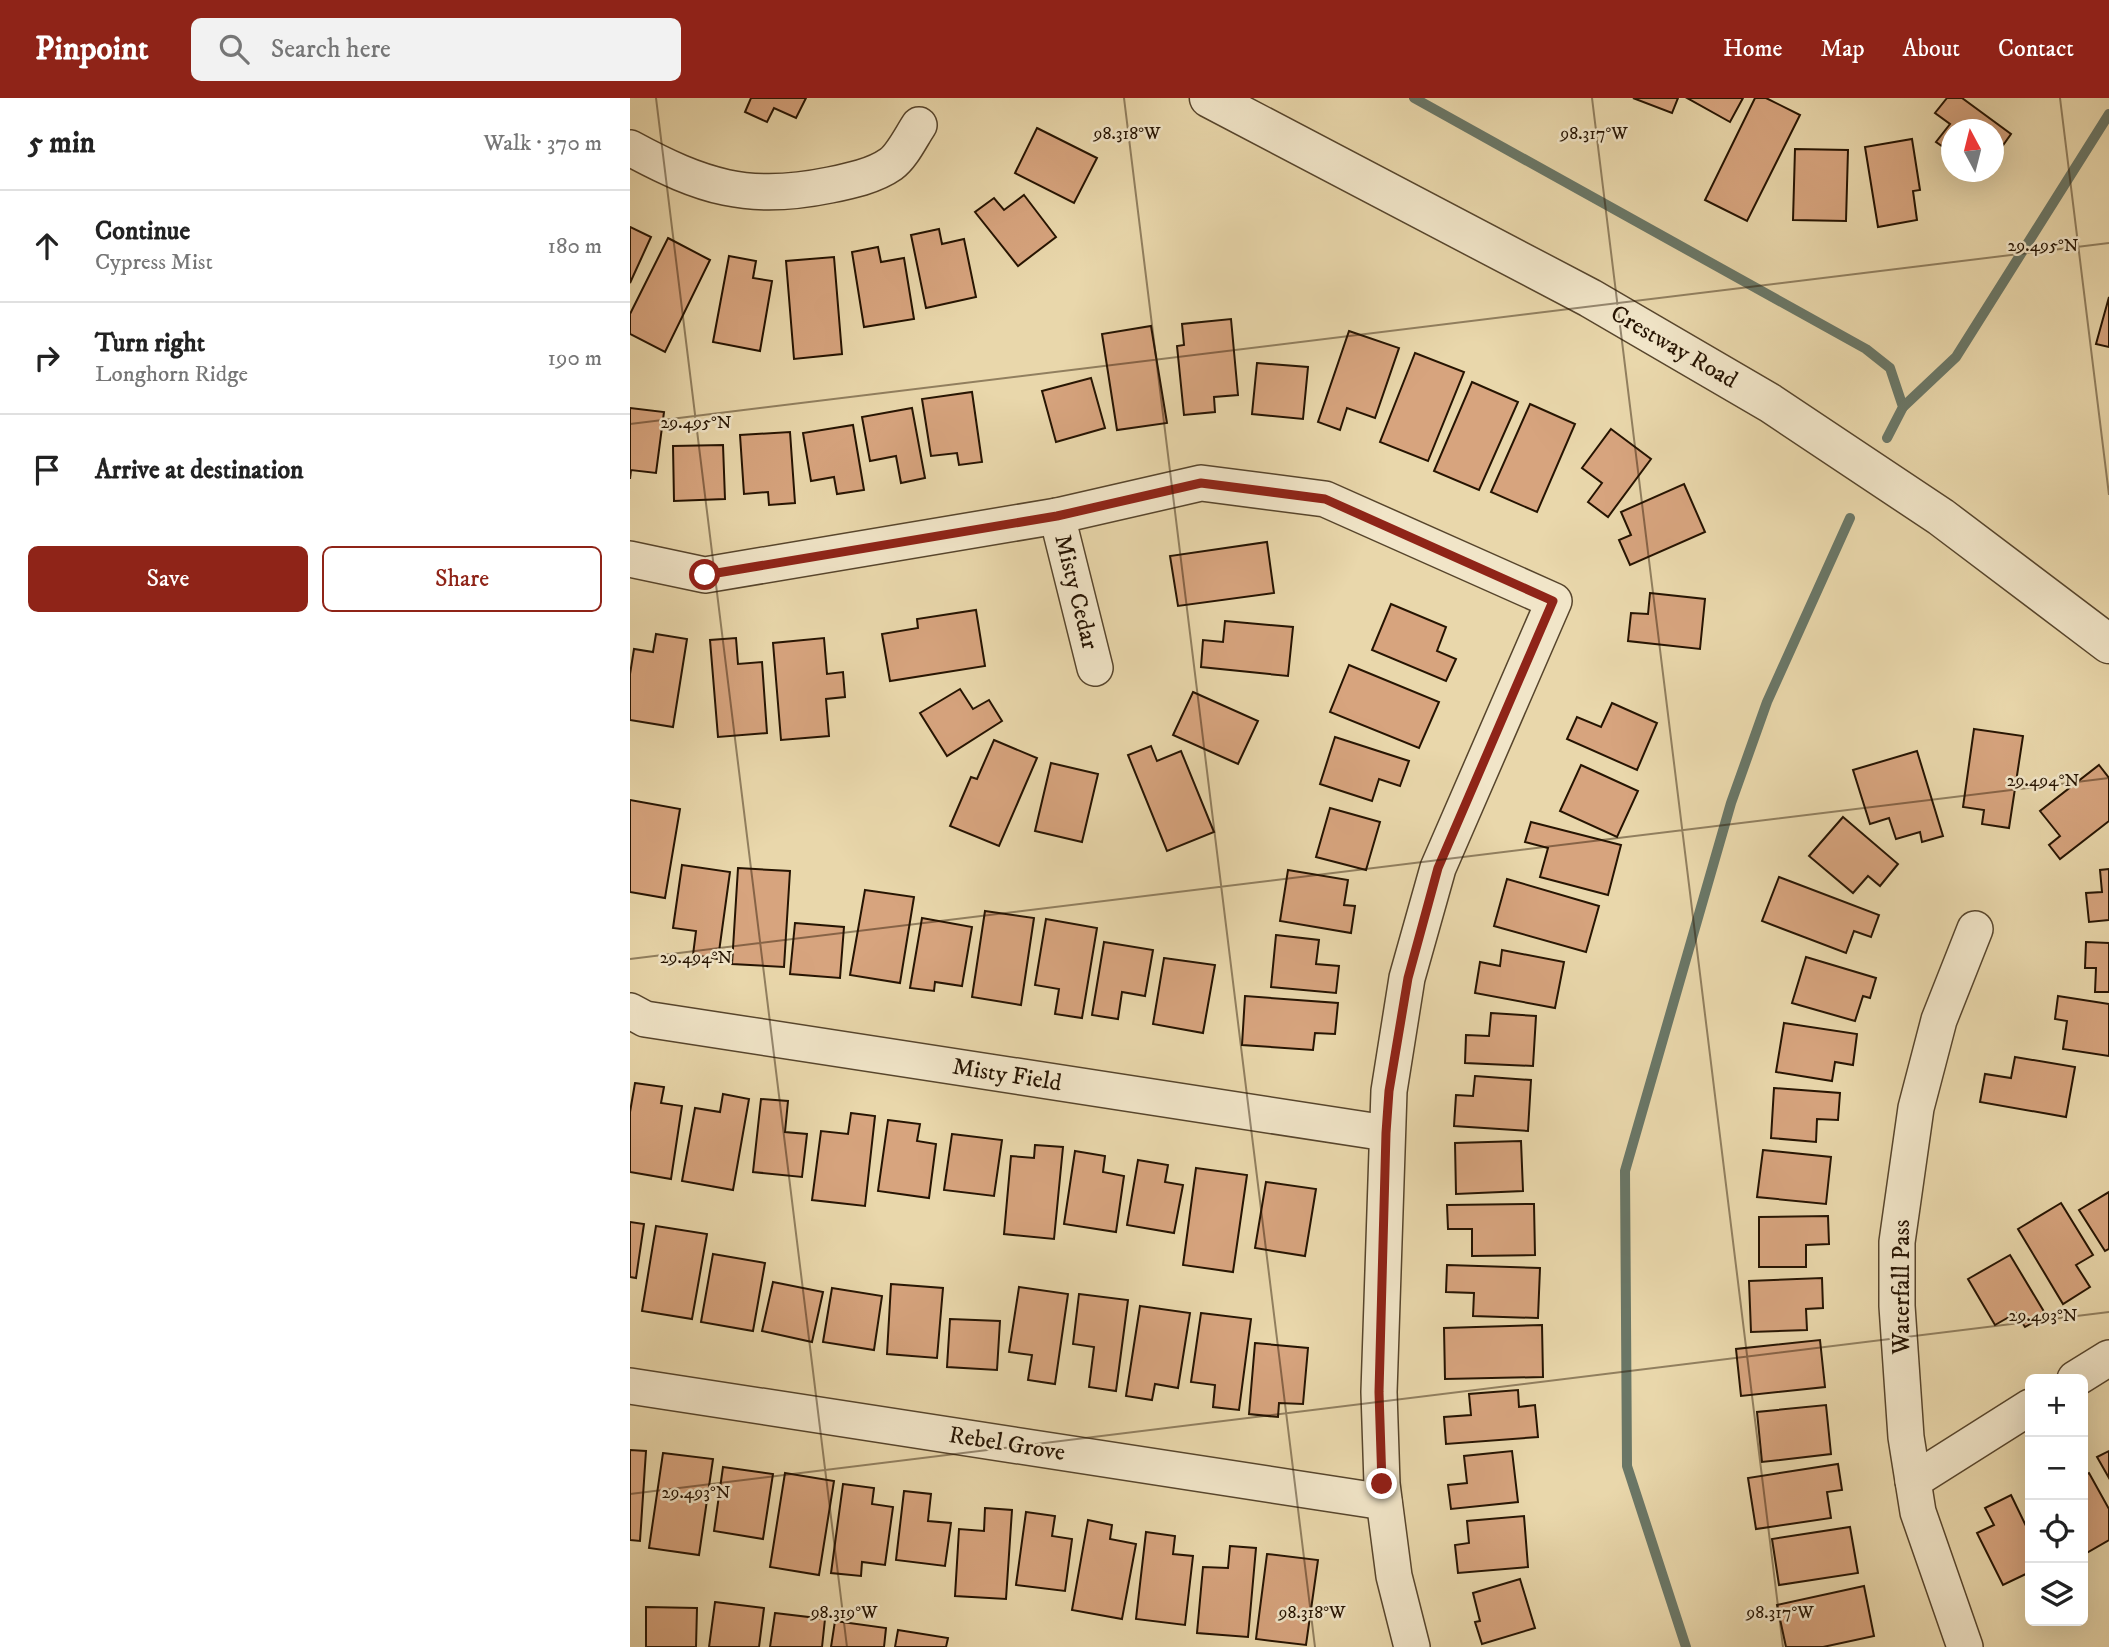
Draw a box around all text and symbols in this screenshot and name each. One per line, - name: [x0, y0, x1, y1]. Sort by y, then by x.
- search box: [191, 18, 681, 81]
- text: Pinpoint: [35, 29, 149, 70]
- icon: search: [215, 30, 253, 68]
- text: Search here: [271, 33, 391, 66]
- text: Home: [1723, 34, 1782, 64]
- text: Map: [1820, 34, 1865, 64]
- text: About: [1903, 34, 1960, 64]
- text: Contact: [1998, 34, 2074, 64]
- north arrow: [1941, 119, 2004, 182]
- text: 98.318°W: [1093, 123, 1161, 145]
- text: 98.317°W: [1559, 123, 1628, 145]
- text: 5 min: [28, 125, 95, 162]
- text: Walk · 370 m: [484, 129, 602, 158]
- text: Continue: [95, 215, 190, 248]
- icon: ahead: [28, 227, 66, 265]
- text: 180 m: [547, 232, 602, 261]
- text: 29.495°N: [2007, 235, 2079, 257]
- text: Cypress Mist: [95, 248, 213, 277]
- street label: Crestway Road: [1605, 299, 1743, 396]
- text: Turn right: [95, 327, 205, 360]
- icon: right: [28, 339, 66, 377]
- text: 190 m: [548, 344, 602, 373]
- text: Longhorn Ridge: [95, 360, 248, 389]
- text: 29.495°N: [660, 412, 732, 434]
- icon: arrive: [28, 451, 66, 489]
- text: Arrive at destination: [95, 454, 304, 487]
- street label: Misty Cedar: [1047, 531, 1105, 653]
- button: Save: [28, 546, 308, 612]
- button: Share: [322, 546, 602, 612]
- route start: [689, 559, 720, 590]
- text: 29.494°N: [2007, 770, 2079, 792]
- text: 29.494°N: [660, 947, 732, 969]
- street label: Misty Field: [950, 1052, 1064, 1098]
- street label: Waterfall Pass: [1887, 1220, 1917, 1355]
- text: 29.493°N: [2009, 1305, 2078, 1327]
- map controls: [2025, 1374, 2088, 1626]
- button: +: [2025, 1374, 2088, 1437]
- street label: Rebel Grove: [947, 1420, 1067, 1468]
- button: −: [2025, 1437, 2088, 1500]
- route end: [1366, 1468, 1397, 1499]
- text: 29.493°N: [662, 1482, 731, 1504]
- button: locate: [2025, 1500, 2088, 1563]
- button: layers: [2025, 1563, 2088, 1626]
- text: 98.319°W: [810, 1602, 878, 1624]
- text: 98.318°W: [1278, 1602, 1346, 1624]
- text: 98.317°W: [1745, 1602, 1814, 1624]

